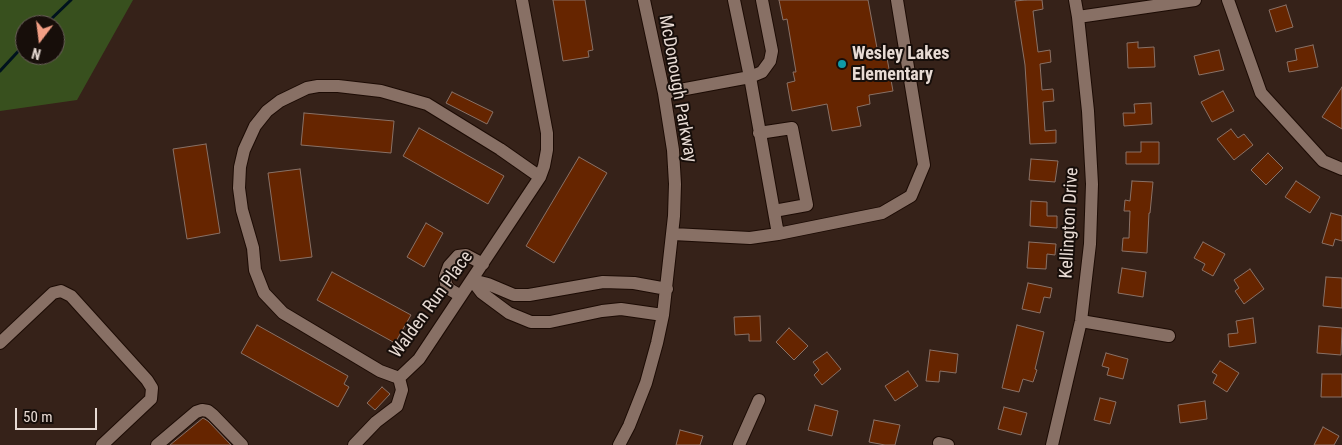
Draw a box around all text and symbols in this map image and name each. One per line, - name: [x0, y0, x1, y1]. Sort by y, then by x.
- street label: McDonough Parkway: [653, 14, 701, 164]
- north arrow: [15, 15, 65, 65]
- place label: Wesley Lakes Elementary: [852, 43, 950, 86]
- text: N: [30, 45, 43, 62]
- marker: Wesley Lakes Elementary: [836, 58, 848, 70]
- street label: Kellington Drive: [1056, 167, 1084, 279]
- street label: Walden Run Place: [386, 247, 478, 363]
- scale bar: [18, 398, 100, 430]
- text: 50 m: [23, 408, 53, 426]

